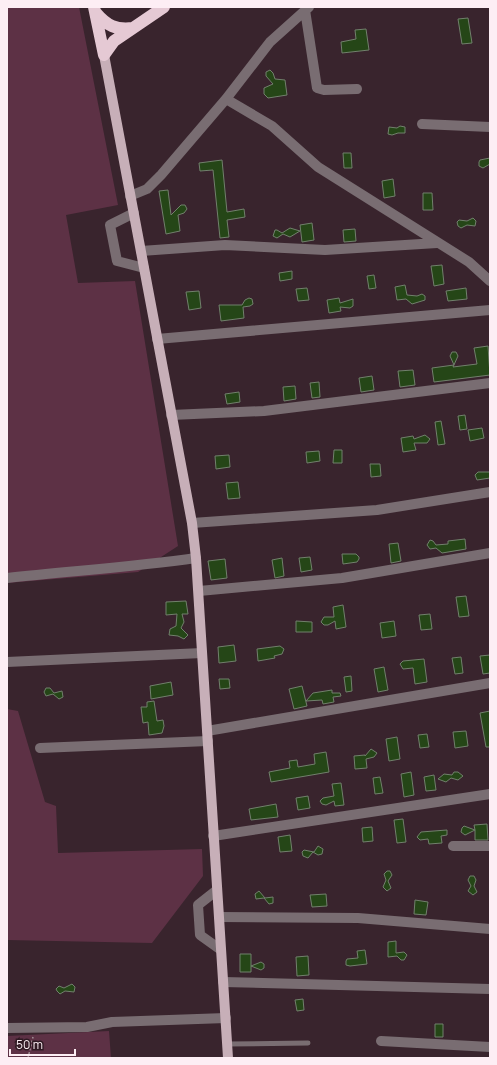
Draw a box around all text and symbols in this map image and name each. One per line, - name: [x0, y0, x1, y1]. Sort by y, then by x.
- scale bar: [10, 1031, 75, 1057]
- text: 50 m: [16, 1036, 43, 1053]

